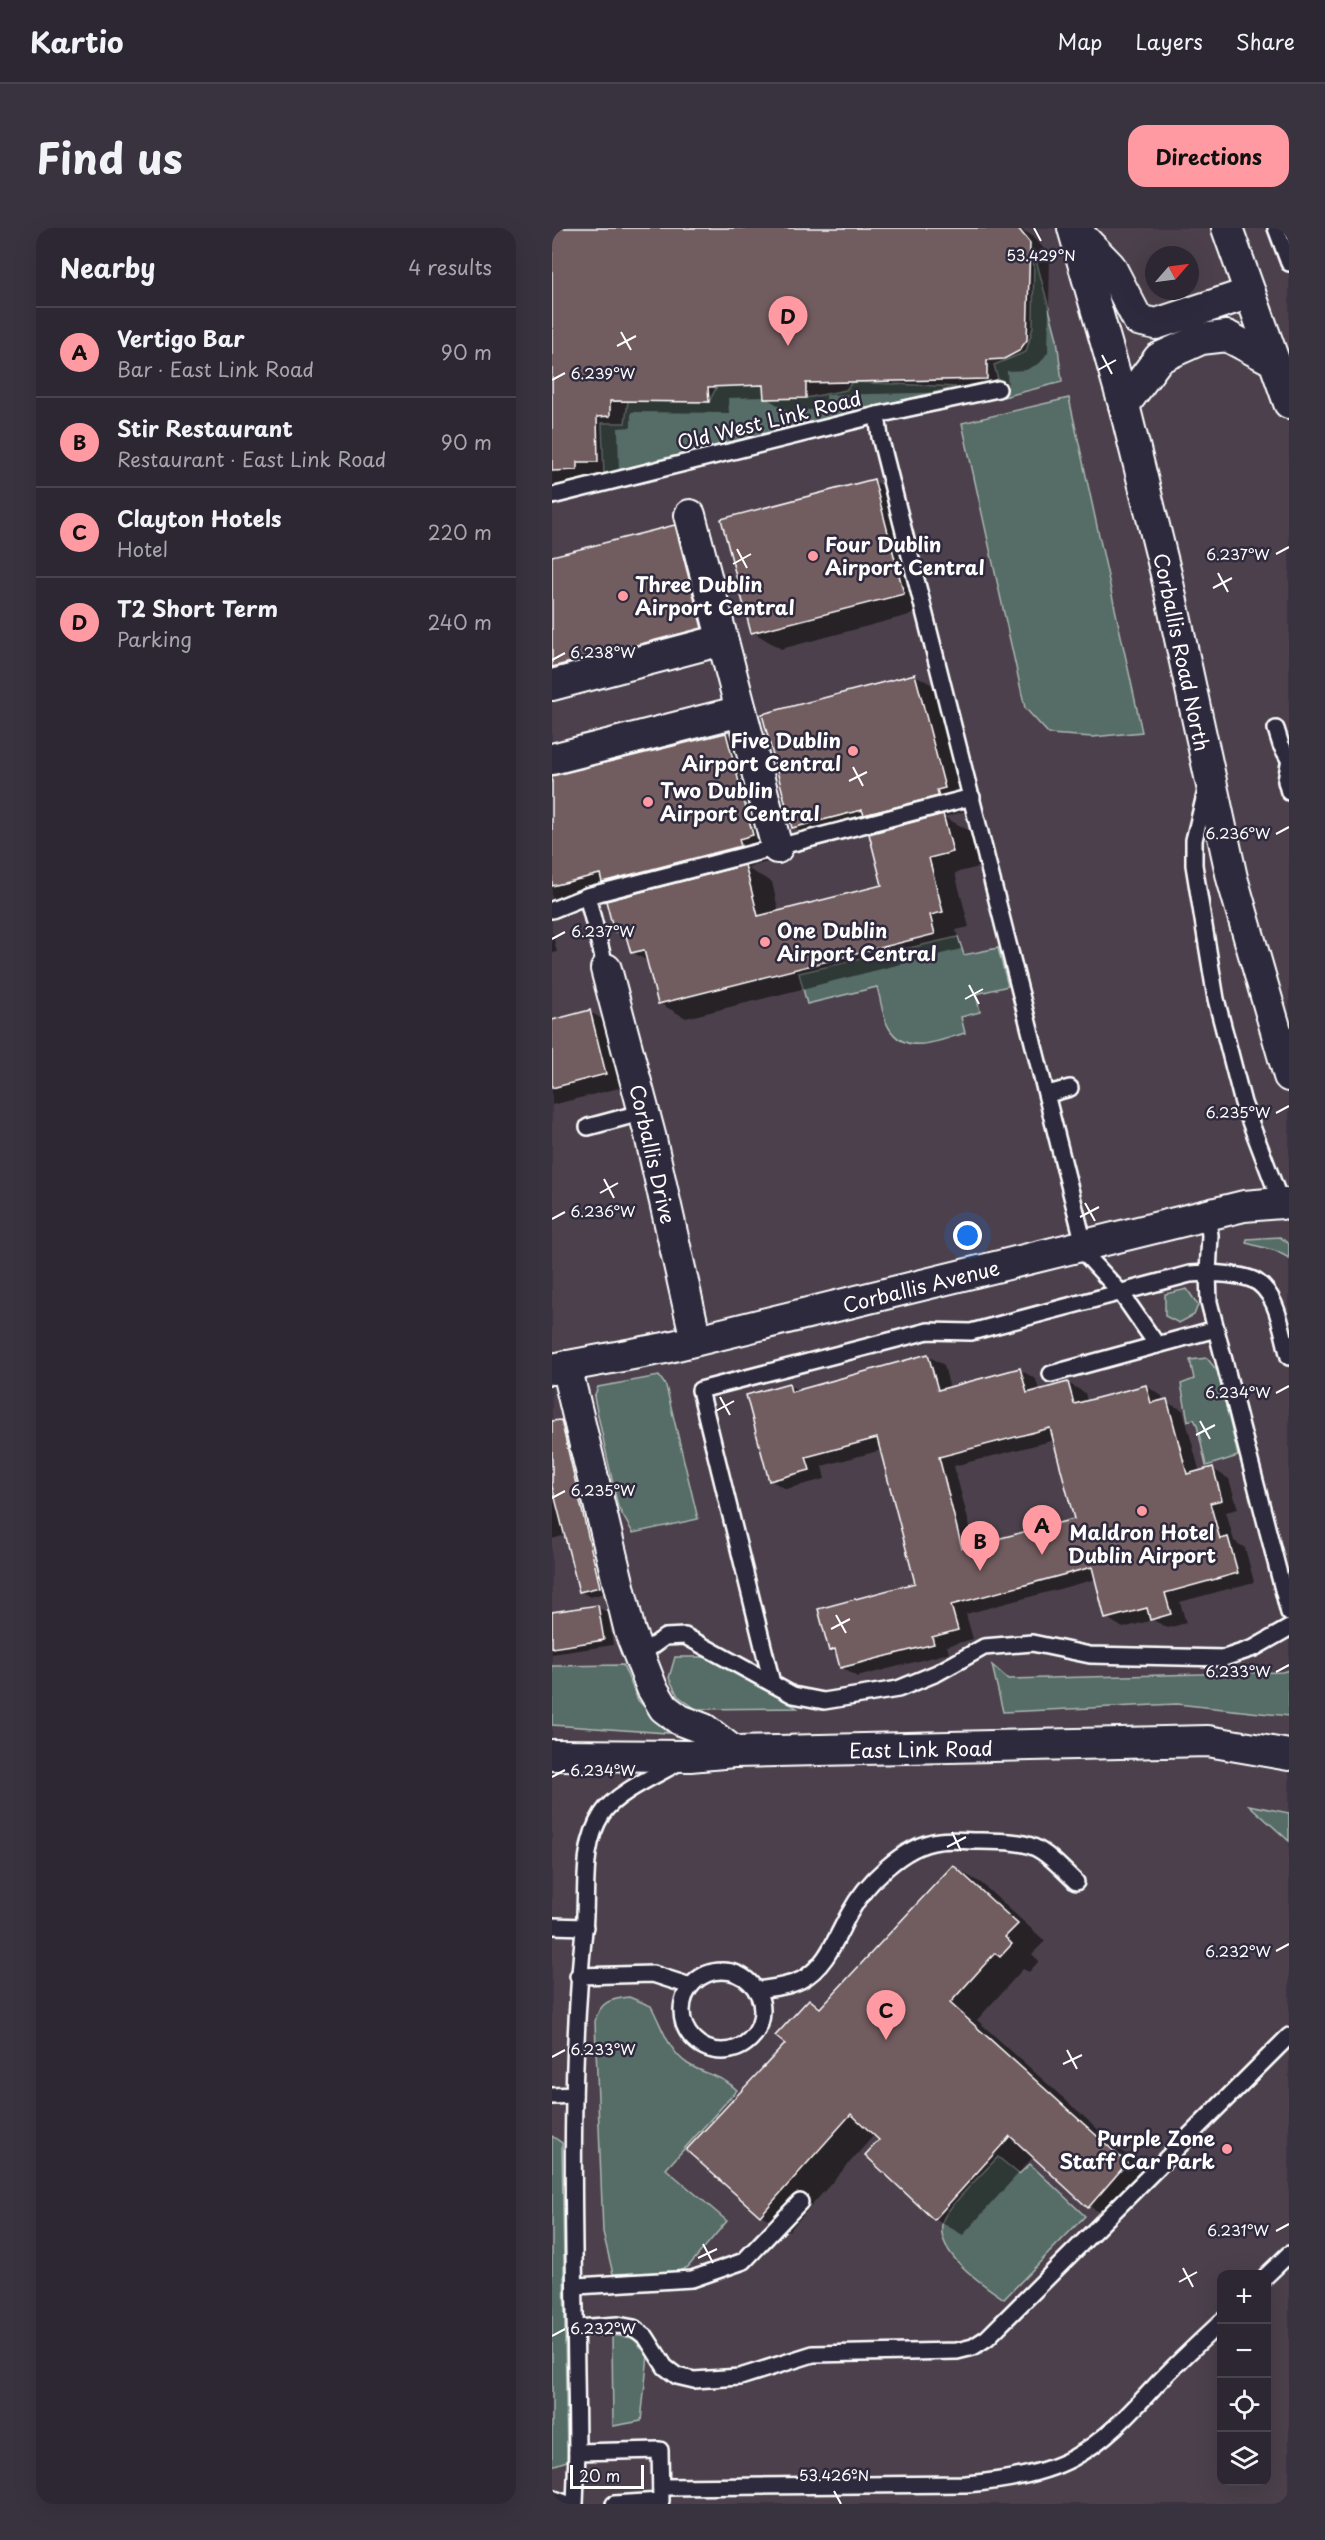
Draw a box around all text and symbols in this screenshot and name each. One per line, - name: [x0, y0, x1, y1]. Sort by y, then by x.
- text: Kartio: [30, 20, 124, 63]
- text: Map: [1058, 25, 1102, 57]
- text: Layers: [1135, 25, 1203, 57]
- text: Share: [1236, 25, 1295, 57]
- text: Find us: [36, 125, 183, 188]
- button: Directions: [1128, 125, 1289, 187]
- text: 53.429°N: [1006, 243, 1076, 266]
- north arrow: [1145, 246, 1199, 300]
- text: Nearby: [60, 248, 155, 287]
- text: 4 results: [408, 252, 492, 282]
- pin: D: [768, 296, 808, 346]
- text: Vertigo Bar: [117, 321, 245, 354]
- text: A: [72, 337, 87, 367]
- text: 90 m: [441, 337, 492, 367]
- text: Bar · East Link Road: [117, 354, 314, 384]
- text: 6.239°W: [571, 361, 636, 384]
- street label: Old West Link Road: [674, 383, 864, 457]
- text: Stir Restaurant: [117, 411, 293, 444]
- text: B: [73, 427, 86, 457]
- text: 90 m: [441, 427, 492, 457]
- text: Restaurant · East Link Road: [117, 444, 386, 474]
- text: Clayton Hotels: [117, 501, 281, 534]
- text: C: [72, 517, 87, 547]
- text: 220 m: [428, 517, 492, 547]
- place label: Four Dublin Airport Central: [825, 529, 985, 582]
- text: Hotel: [117, 534, 168, 564]
- text: 6.237°W: [1206, 542, 1270, 565]
- marker: Four Dublin Airport Central: [806, 549, 820, 563]
- street label: Corballis Road North: [1146, 550, 1218, 754]
- place label: Three Dublin Airport Central: [635, 569, 795, 622]
- marker: Three Dublin Airport Central: [616, 589, 630, 603]
- text: T2 Short Term: [117, 591, 278, 624]
- text: D: [72, 607, 87, 637]
- text: 240 m: [427, 607, 492, 637]
- text: Parking: [117, 624, 192, 654]
- text: 6.238°W: [570, 640, 636, 663]
- place label: Five Dublin Airport Central: [681, 725, 841, 778]
- marker: Five Dublin Airport Central: [846, 744, 860, 758]
- place label: Two Dublin Airport Central: [660, 775, 820, 828]
- marker: Two Dublin Airport Central: [641, 795, 655, 809]
- text: 6.236°W: [1206, 821, 1271, 844]
- place label: One Dublin Airport Central: [777, 915, 937, 968]
- text: 6.237°W: [571, 919, 635, 942]
- marker: One Dublin Airport Central: [758, 935, 772, 949]
- street label: Corballis Drive: [622, 1081, 684, 1227]
- text: 6.235°W: [1206, 1100, 1271, 1123]
- text: 6.236°W: [571, 1199, 636, 1222]
- your location: [953, 1221, 982, 1250]
- street label: Corballis Avenue: [840, 1252, 1003, 1320]
- text: 6.234°W: [1205, 1380, 1271, 1403]
- text: 6.235°W: [571, 1478, 636, 1501]
- marker: Maldron Hotel Dublin Airport: [1135, 1504, 1149, 1518]
- pin: A: [1022, 1506, 1062, 1555]
- place label: Maldron Hotel Dublin Airport: [1068, 1517, 1217, 1570]
- pin: B: [960, 1522, 1000, 1571]
- text: 6.233°W: [1205, 1659, 1271, 1682]
- street label: East Link Road: [849, 1733, 993, 1765]
- text: 6.234°W: [570, 1758, 636, 1781]
- text: 6.232°W: [1205, 1939, 1271, 1962]
- pin: C: [866, 1990, 906, 2040]
- text: 6.233°W: [570, 2037, 636, 2060]
- place label: Purple Zone Staff Car Park: [1059, 2123, 1216, 2176]
- marker: Purple Zone Staff Car Park: [1220, 2142, 1234, 2156]
- text: 6.231°W: [1207, 2218, 1269, 2241]
- map controls: [1217, 2270, 1271, 2486]
- button: +: [1217, 2270, 1271, 2324]
- text: 6.232°W: [570, 2316, 636, 2339]
- button: −: [1217, 2324, 1271, 2378]
- button: locate: [1217, 2378, 1271, 2432]
- button: layers: [1217, 2432, 1271, 2486]
- scale bar: [570, 2462, 644, 2490]
- text: 20 m: [579, 2463, 620, 2487]
- text: 53.426°N: [799, 2463, 869, 2486]

